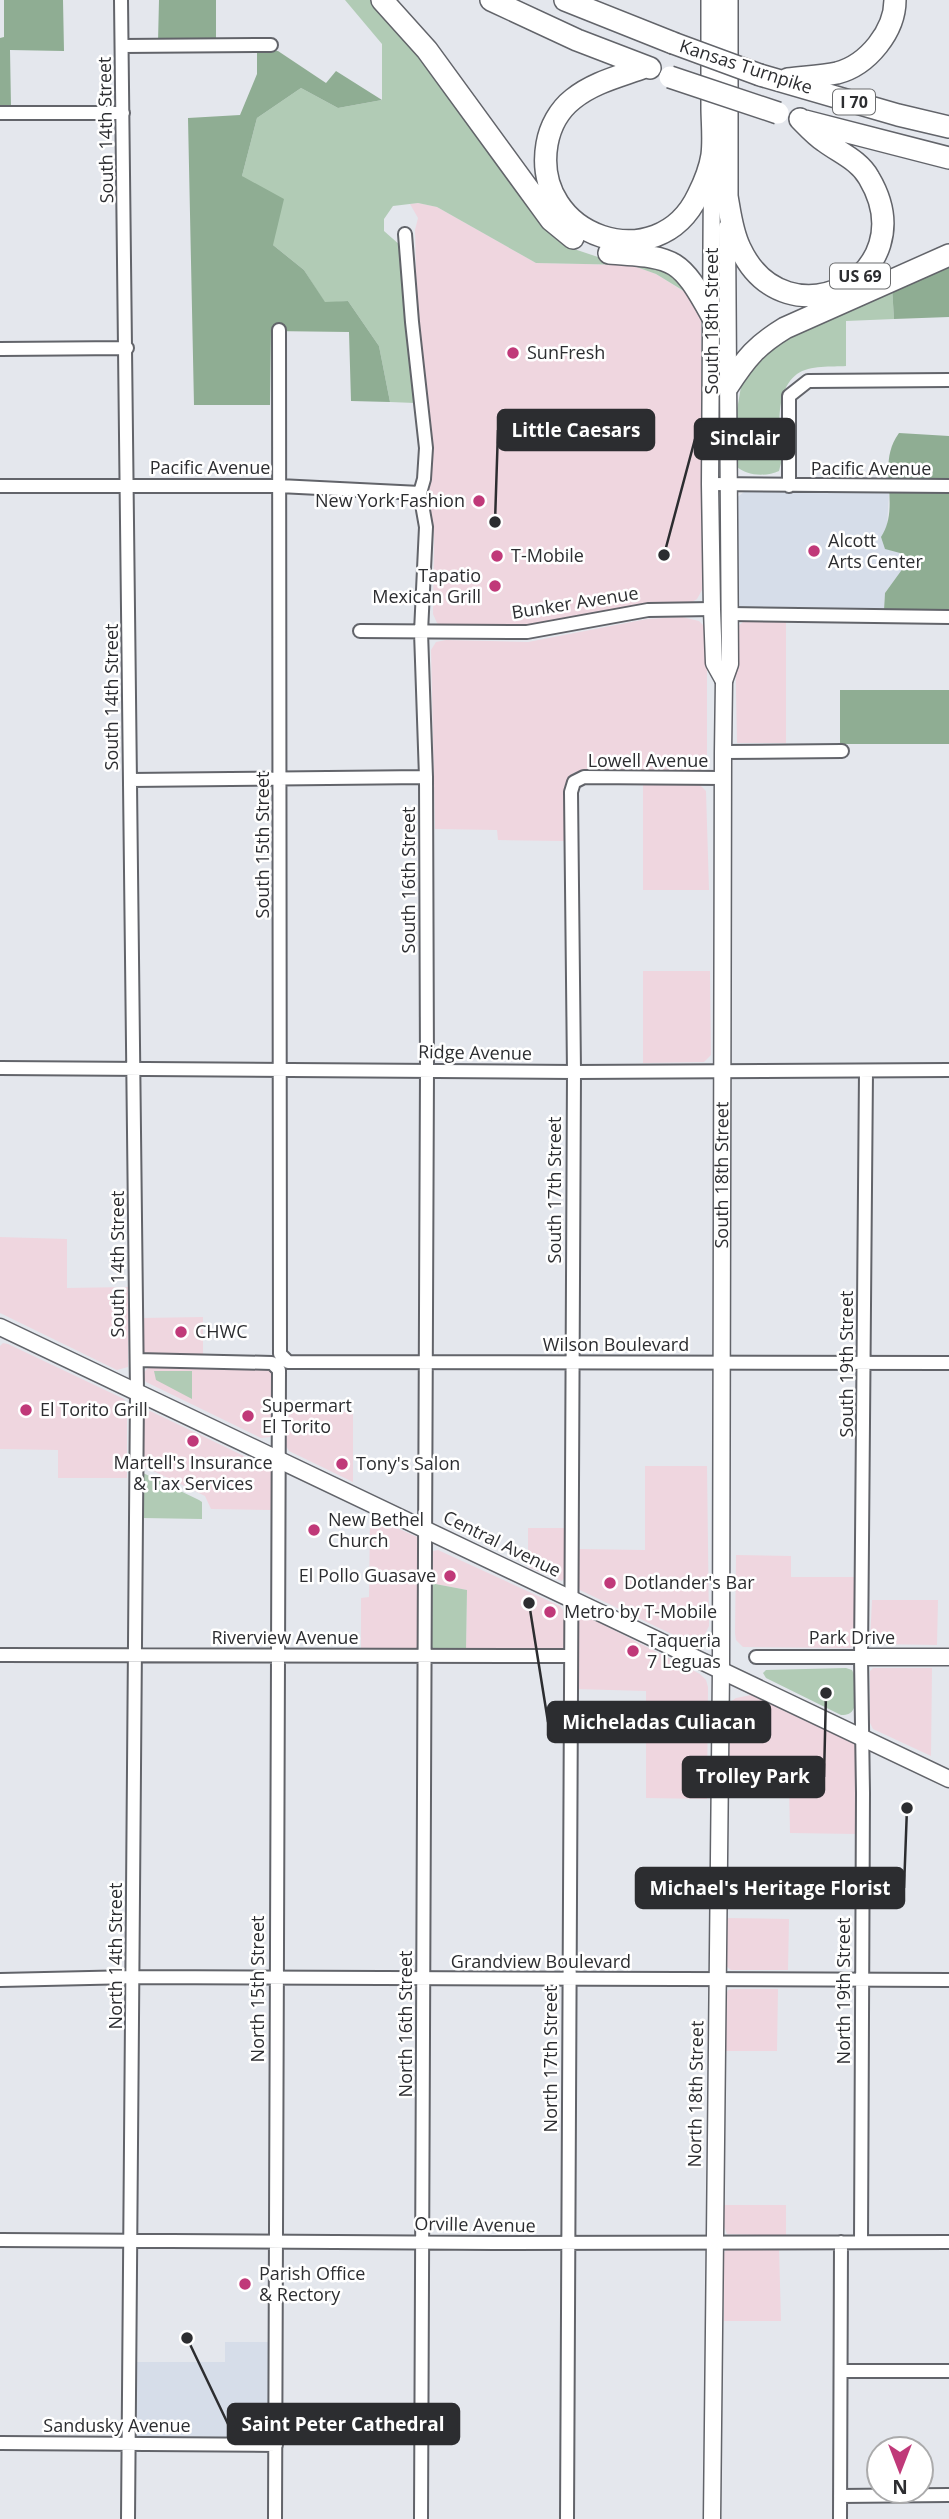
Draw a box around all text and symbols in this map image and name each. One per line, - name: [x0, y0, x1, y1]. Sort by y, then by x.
- street label: Kansas Turnpike: [677, 33, 816, 99]
- street label: South 14th Street: [92, 56, 118, 204]
- road number: I 70: [833, 90, 875, 114]
- street label: South 18th Street: [699, 248, 723, 394]
- road number: US 69: [830, 264, 890, 288]
- place label: SunFresh: [527, 340, 605, 364]
- marker: SunFresh: [505, 345, 521, 361]
- callout: Little Caesars: [498, 410, 654, 450]
- text: Little Caesars: [512, 417, 640, 443]
- callout: Sinclair: [695, 419, 794, 459]
- text: Sinclair: [710, 425, 780, 451]
- street label: Pacific Avenue: [150, 455, 270, 479]
- street label: Pacific Avenue: [811, 456, 931, 480]
- place label: New York Fashion: [315, 488, 465, 512]
- marker: New York Fashion: [471, 493, 487, 509]
- place label: Alcott Arts Center: [828, 528, 923, 573]
- place label: T-Mobile: [511, 543, 584, 567]
- marker: Alcott Arts Center: [806, 543, 822, 559]
- marker: T-Mobile: [489, 548, 505, 564]
- place label: Tapatio Mexican Grill: [372, 563, 481, 608]
- marker: Tapatio Mexican Grill: [487, 578, 503, 594]
- street label: Bunker Avenue: [510, 580, 640, 624]
- street label: South 14th Street: [99, 624, 123, 770]
- street label: Lowell Avenue: [588, 748, 708, 772]
- street label: South 15th Street: [250, 772, 274, 918]
- street label: South 16th Street: [396, 807, 420, 953]
- street label: Ridge Avenue: [418, 1039, 532, 1065]
- street label: South 18th Street: [709, 1102, 733, 1249]
- street label: South 17th Street: [542, 1117, 566, 1263]
- street label: South 14th Street: [105, 1191, 129, 1337]
- street label: South 19th Street: [834, 1291, 858, 1437]
- place label: CHWC: [195, 1319, 248, 1343]
- marker: CHWC: [173, 1324, 189, 1340]
- street label: Wilson Boulevard: [543, 1332, 689, 1356]
- place label: Supermart El Torito: [262, 1393, 352, 1438]
- place label: El Torito Grill: [40, 1397, 148, 1421]
- marker: El Torito Grill: [18, 1402, 34, 1418]
- marker: Supermart El Torito: [240, 1408, 256, 1424]
- marker: Martell's Insurance & Tax Services: [185, 1433, 201, 1449]
- place label: Martell's Insurance & Tax Services: [113, 1450, 273, 1495]
- place label: Tony's Salon: [356, 1451, 460, 1475]
- marker: Tony's Salon: [334, 1456, 350, 1472]
- street label: Central Avenue: [440, 1504, 565, 1582]
- place label: New Bethel Church: [328, 1507, 424, 1552]
- marker: New Bethel Church: [306, 1522, 322, 1538]
- place label: El Pollo Guasave: [299, 1563, 436, 1587]
- marker: El Pollo Guasave: [442, 1568, 458, 1584]
- place label: Dotlander's Bar: [624, 1570, 755, 1594]
- marker: Dotlander's Bar: [602, 1575, 618, 1591]
- place label: Metro by T-Mobile: [564, 1599, 717, 1623]
- marker: Metro by T-Mobile: [542, 1604, 558, 1620]
- street label: Riverview Avenue: [211, 1625, 359, 1649]
- street label: Park Drive: [809, 1625, 895, 1649]
- place label: Taqueria 7 Leguas: [647, 1628, 721, 1673]
- marker: Taqueria 7 Leguas: [625, 1643, 641, 1659]
- callout: Micheladas Culiacan: [548, 1702, 770, 1742]
- text: Micheladas Culiacan: [562, 1709, 756, 1735]
- callout: Trolley Park: [683, 1757, 824, 1797]
- text: Trolley Park: [696, 1763, 810, 1789]
- callout: Michael's Heritage Florist: [636, 1868, 904, 1908]
- text: Michael's Heritage Florist: [650, 1875, 890, 1901]
- street label: North 14th Street: [103, 1883, 127, 2029]
- street label: North 15th Street: [245, 1916, 269, 2062]
- street label: North 19th Street: [831, 1918, 855, 2064]
- street label: Grandview Boulevard: [451, 1949, 631, 1973]
- street label: North 16th Street: [393, 1951, 417, 2097]
- street label: North 17th Street: [538, 1986, 562, 2132]
- street label: North 18th Street: [682, 2020, 708, 2168]
- street label: Orville Avenue: [414, 2211, 536, 2237]
- place label: Parish Office & Rectory: [259, 2261, 365, 2306]
- marker: Parish Office & Rectory: [237, 2276, 253, 2292]
- callout: Saint Peter Cathedral: [228, 2404, 459, 2444]
- text: Saint Peter Cathedral: [241, 2411, 445, 2437]
- street label: Sandusky Avenue: [43, 2413, 191, 2437]
- north arrow: [865, 2435, 935, 2505]
- text: N: [892, 2474, 908, 2500]

